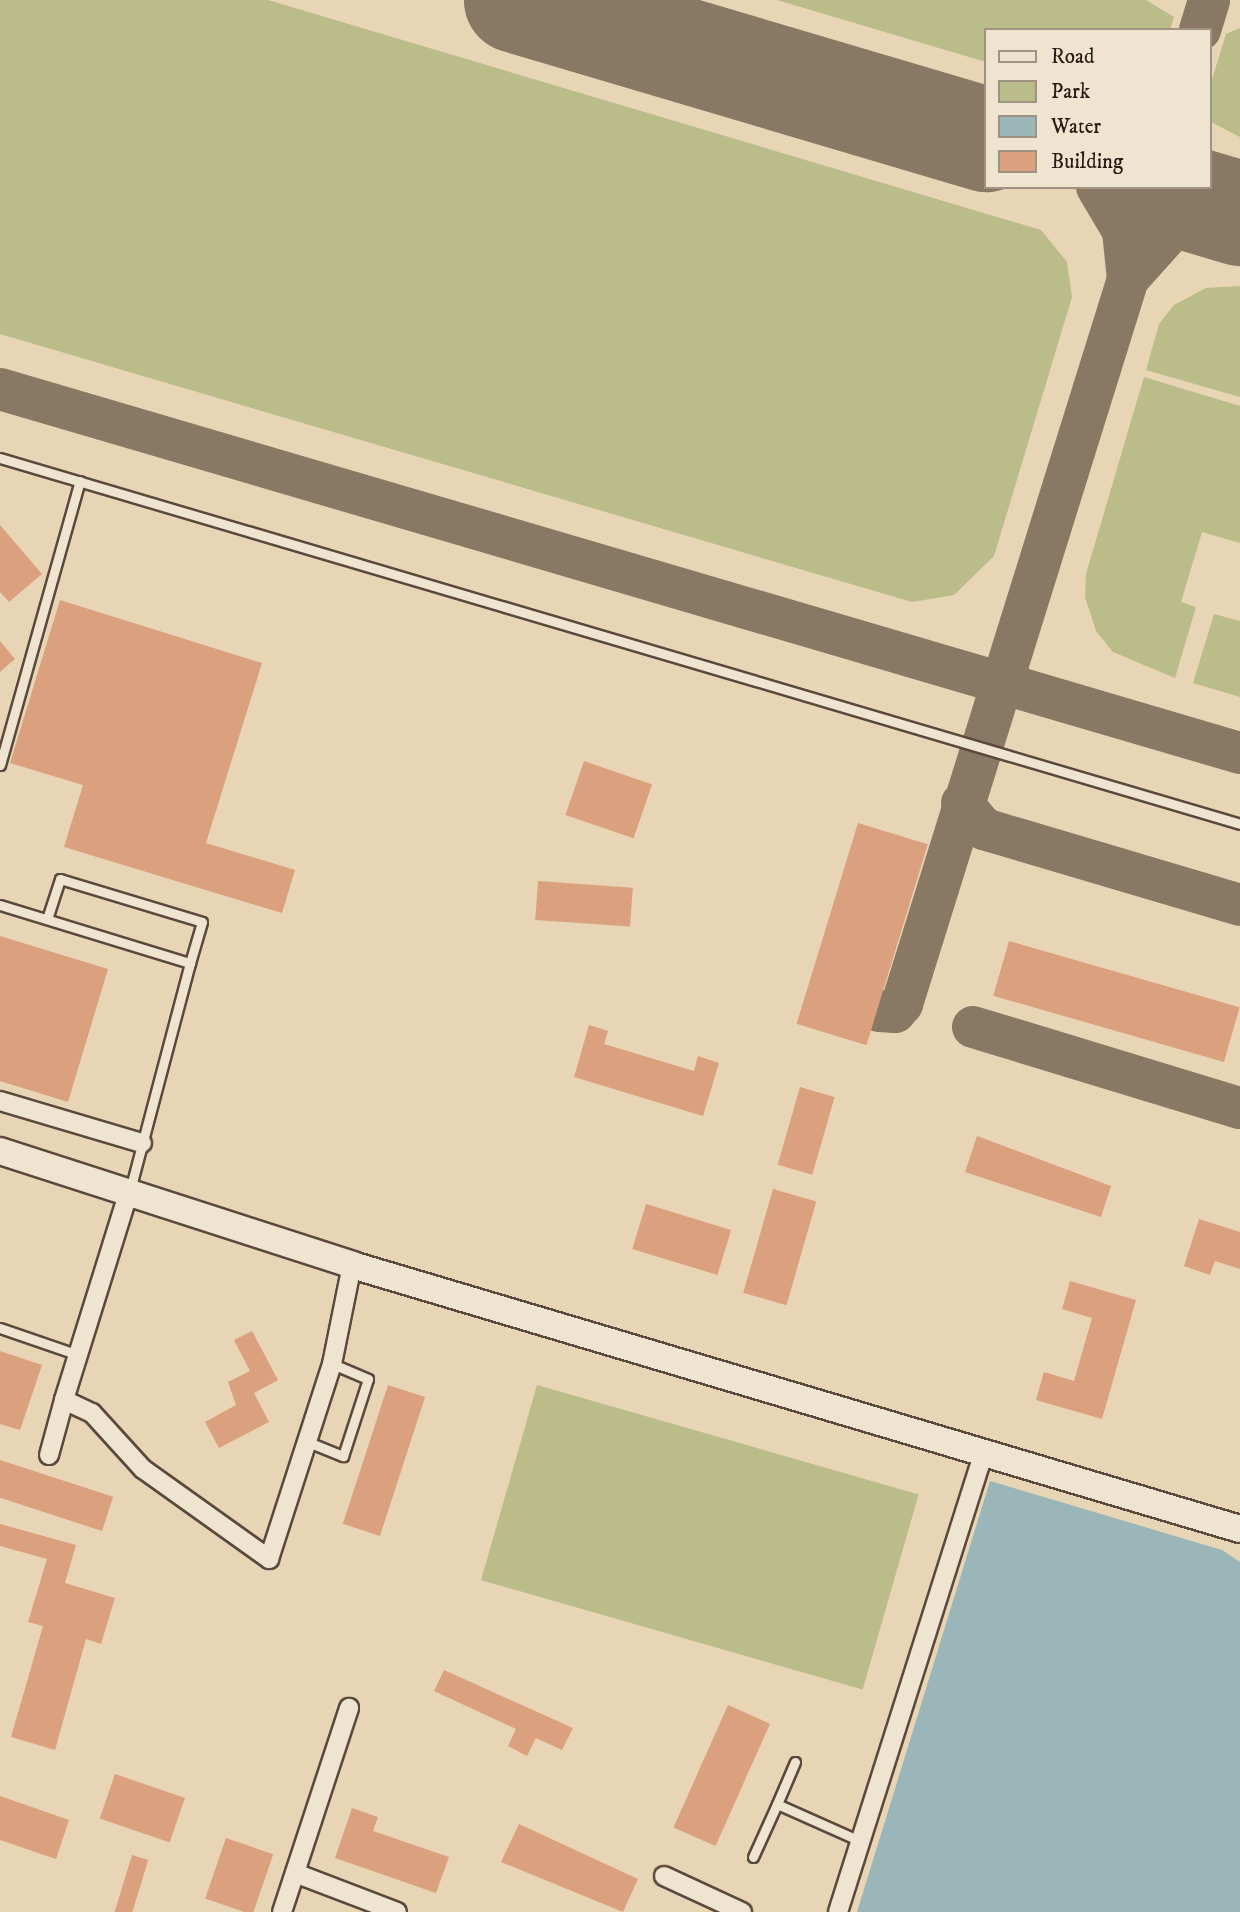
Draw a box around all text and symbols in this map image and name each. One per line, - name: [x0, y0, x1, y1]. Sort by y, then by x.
- legend: [984, 28, 1212, 189]
- text: Road: [1051, 44, 1095, 70]
- text: Park: [1051, 79, 1090, 105]
- text: Water: [1051, 114, 1101, 140]
- text: Building: [1051, 149, 1123, 175]

